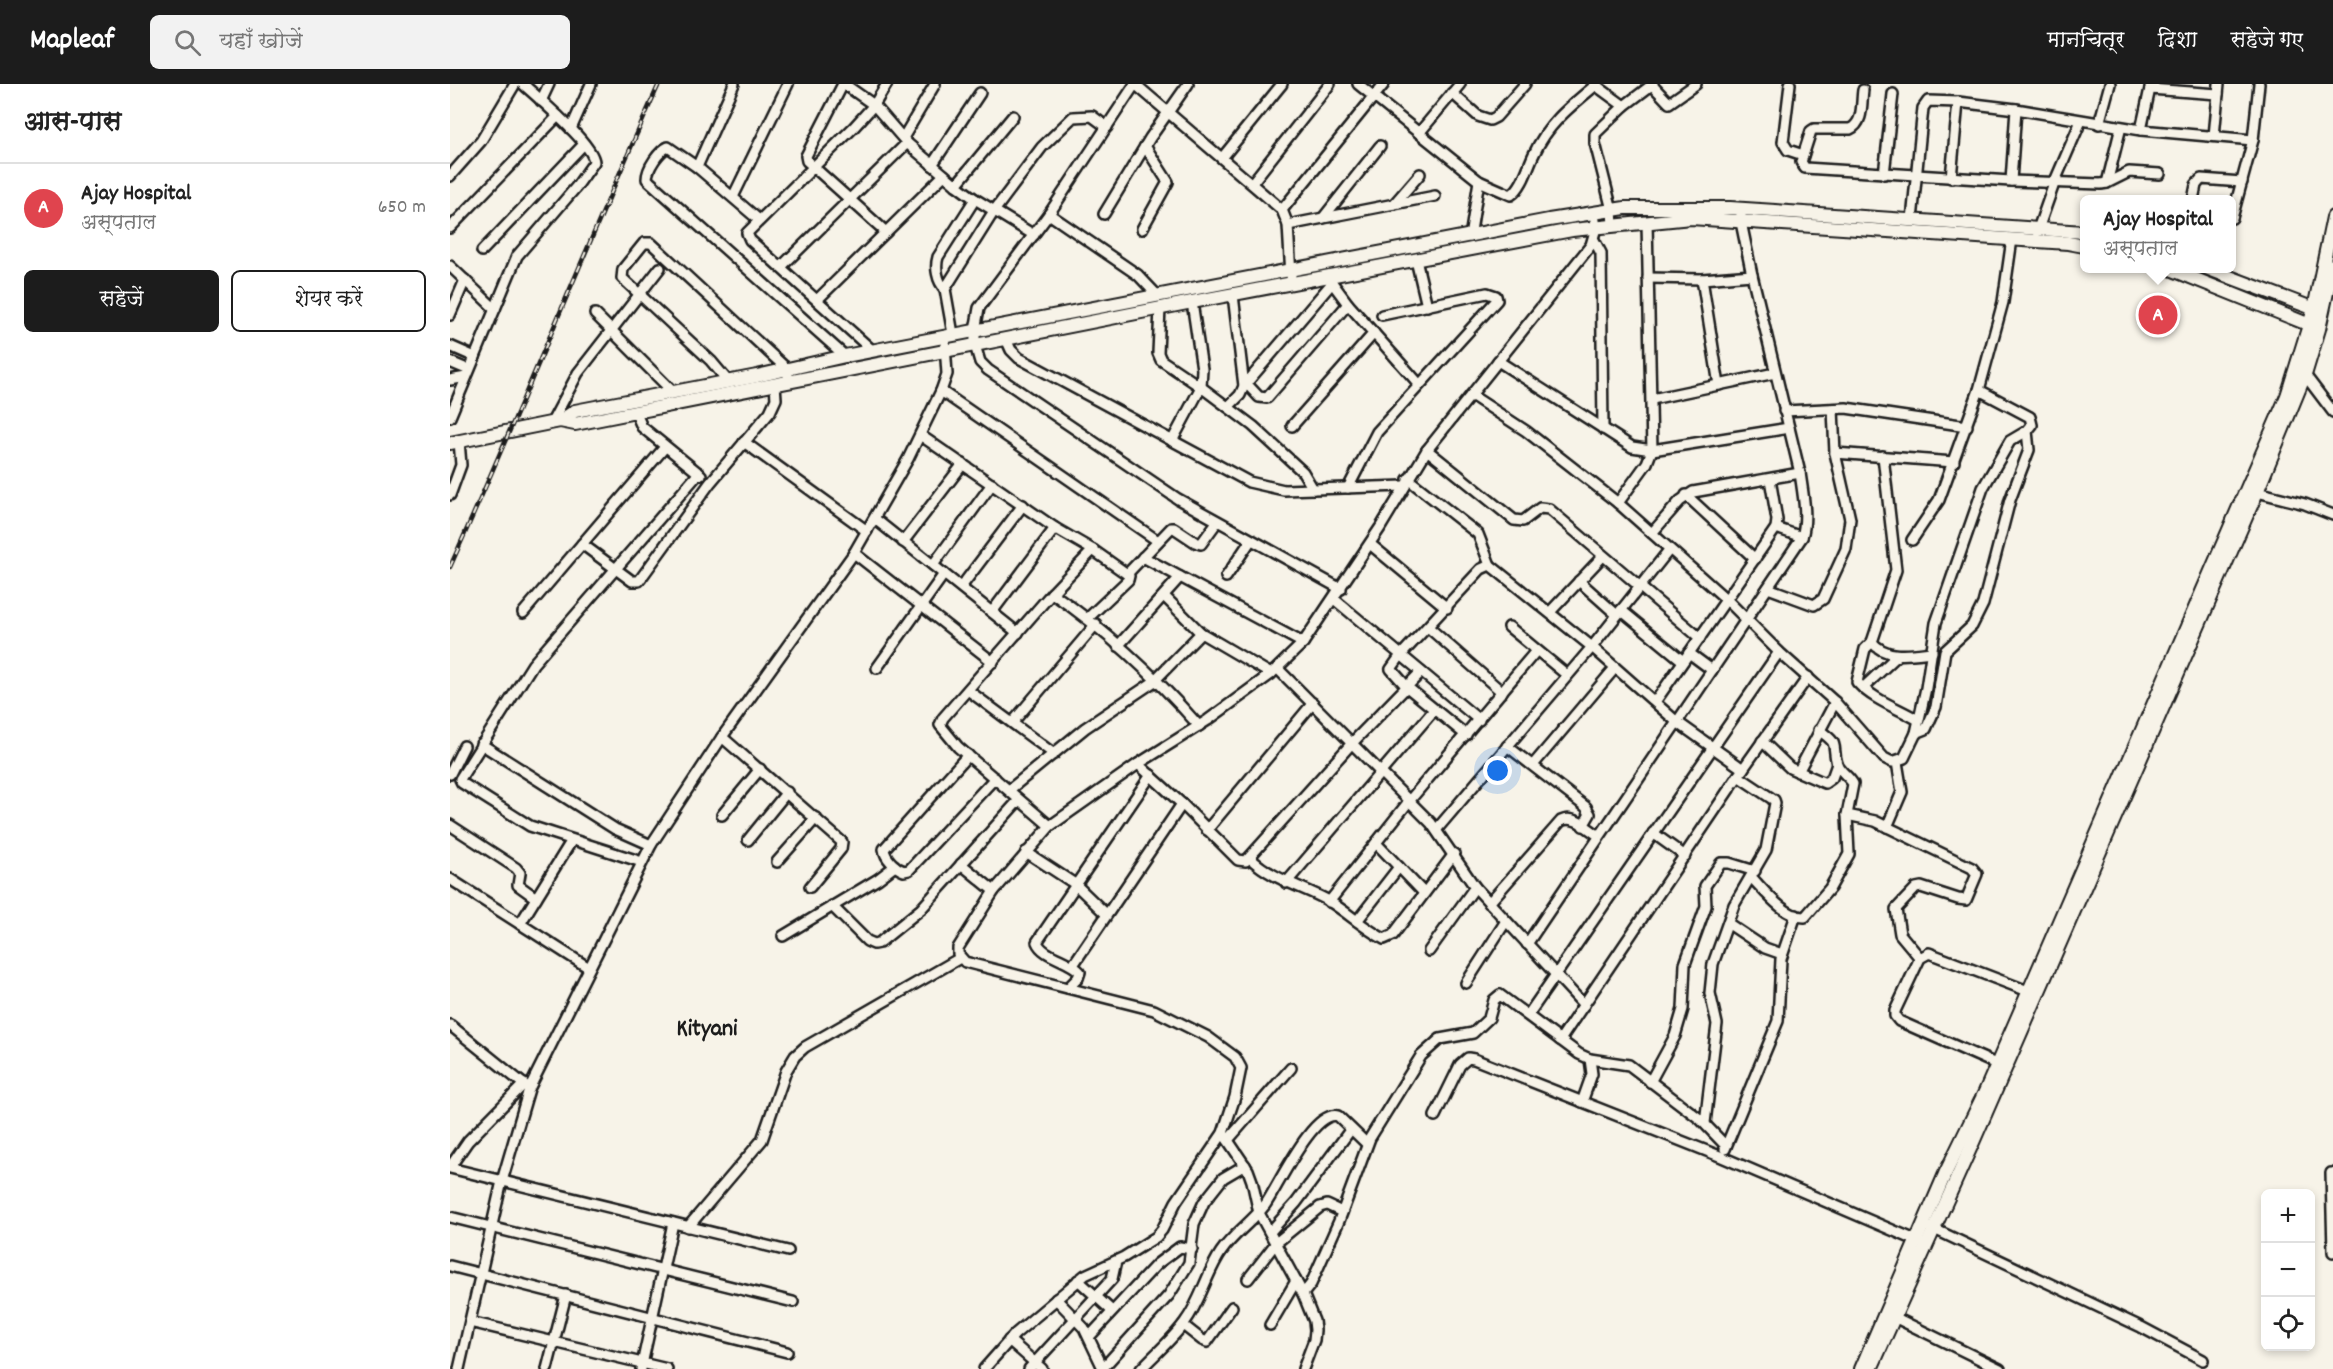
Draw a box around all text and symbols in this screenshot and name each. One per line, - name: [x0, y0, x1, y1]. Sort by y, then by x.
- search box: [150, 15, 570, 69]
- text: Mapleaf: [30, 22, 114, 62]
- icon: search: [171, 26, 204, 59]
- text: यहाँ खोजें: [219, 27, 303, 58]
- text: मानचित्र: [2047, 27, 2124, 57]
- text: दिशा: [2157, 27, 2197, 57]
- text: सहेजे गए: [2230, 27, 2303, 57]
- text: आस-पास: [24, 105, 121, 142]
- text: Ajay Hospital: [81, 179, 191, 210]
- text: A: [38, 194, 49, 222]
- text: 650 m: [378, 194, 426, 222]
- popup: [2080, 195, 2236, 273]
- text: Ajay Hospital: [2103, 205, 2213, 236]
- text: अस्पताल: [81, 210, 156, 238]
- text: अस्पताल: [2103, 236, 2178, 264]
- button: सहेजें: [24, 270, 219, 332]
- button: शेयर करें: [231, 270, 426, 332]
- pin: A: [2138, 292, 2178, 338]
- your location: [1483, 756, 1512, 785]
- district label: Kityani: [677, 1013, 738, 1047]
- map controls: [2261, 1189, 2315, 1351]
- button: +: [2261, 1189, 2315, 1243]
- button: −: [2261, 1243, 2315, 1297]
- button: locate: [2261, 1297, 2315, 1351]

